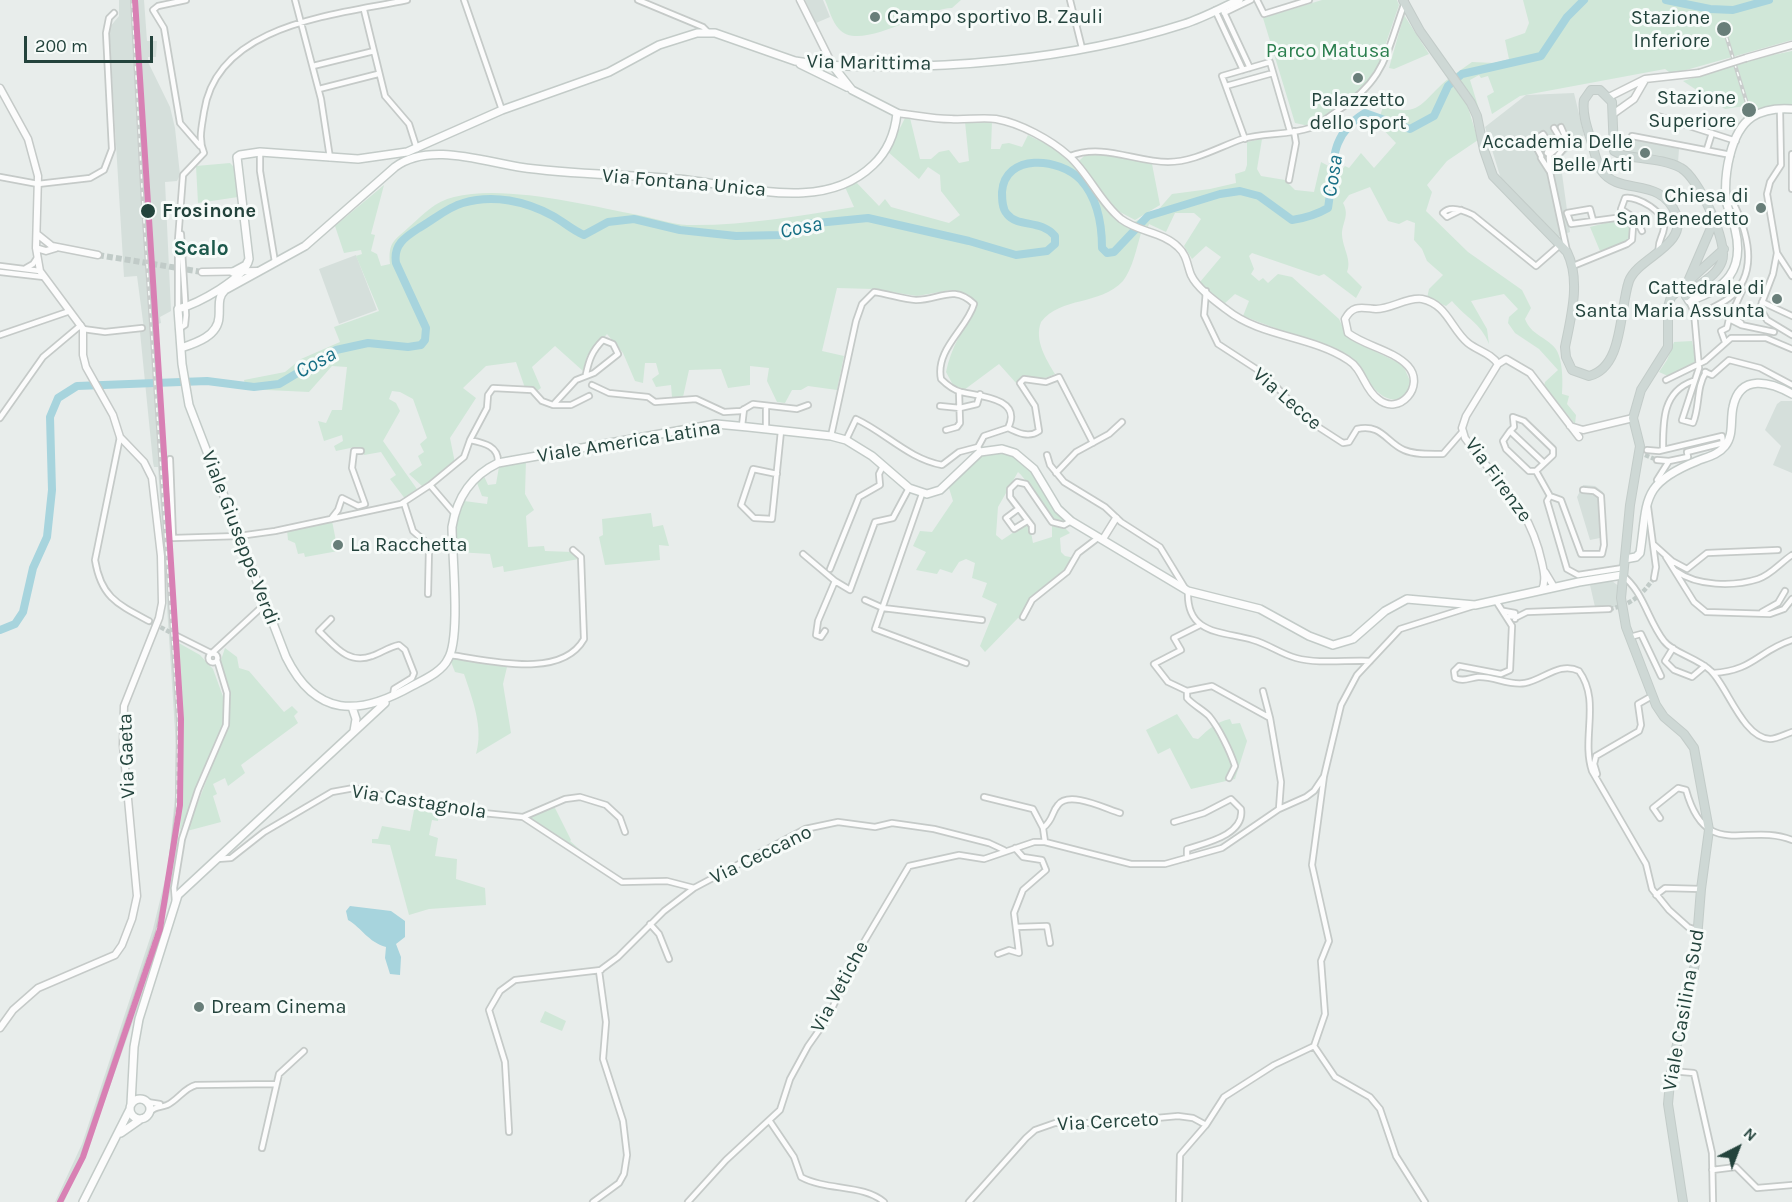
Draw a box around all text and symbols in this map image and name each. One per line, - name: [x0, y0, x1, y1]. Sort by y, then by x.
- place label: Campo sportivo B. Zauli: [887, 5, 1103, 29]
- place label: Stazione Inferiore: [1631, 6, 1710, 53]
- marker: Campo sportivo B. Zauli: [868, 10, 882, 24]
- marker: Stazione Inferiore: [1715, 20, 1733, 38]
- scale bar: [27, 24, 156, 62]
- text: 200 m: [35, 35, 88, 57]
- park label: Parco Matusa: [1266, 39, 1390, 63]
- street label: Via Marittima: [806, 50, 932, 76]
- marker: Palazzetto dello sport: [1351, 71, 1365, 85]
- place label: Stazione Superiore: [1648, 86, 1736, 133]
- place label: Palazzetto dello sport: [1310, 88, 1406, 135]
- marker: Stazione Superiore: [1740, 101, 1758, 119]
- place label: Accademia Delle Belle Arti: [1482, 130, 1633, 177]
- marker: Accademia Delle Belle Arti: [1638, 146, 1652, 160]
- water label: Cosa: [1317, 153, 1349, 199]
- street label: Via Fontana Unica: [601, 164, 767, 202]
- place label: Chiesa di San Benedetto: [1616, 184, 1749, 231]
- place label: Frosinone: [162, 199, 256, 223]
- marker: Chiesa di San Benedetto: [1754, 201, 1768, 215]
- marker: Frosinone: [139, 202, 157, 220]
- water label: Cosa: [778, 211, 824, 245]
- district label: Scalo: [173, 236, 229, 262]
- place label: Cattedrale di Santa Maria Assunta: [1574, 276, 1765, 323]
- marker: Cattedrale di Santa Maria Assunta: [1770, 292, 1784, 306]
- water label: Cosa: [291, 342, 341, 384]
- street label: Via Lecce: [1248, 363, 1326, 435]
- street label: Viale America Latina: [536, 416, 722, 468]
- street label: Via Firenze: [1459, 433, 1537, 527]
- street label: Viale Giuseppe Verdi: [196, 447, 284, 629]
- place label: La Racchetta: [350, 533, 467, 557]
- marker: La Racchetta: [331, 538, 345, 552]
- street label: Via Gaeta: [114, 713, 140, 799]
- street label: Via Castagnola: [350, 779, 488, 825]
- street label: Via Ceccano: [706, 820, 816, 890]
- street label: Viale Casilina Sud: [1658, 927, 1710, 1093]
- street label: Via Vetiche: [806, 937, 874, 1037]
- place label: Dream Cinema: [211, 995, 346, 1019]
- marker: Dream Cinema: [192, 1000, 206, 1014]
- street label: Via Cerceto: [1057, 1107, 1159, 1137]
- north arrow: [1708, 1118, 1768, 1178]
- text: N: [1740, 1123, 1761, 1145]

